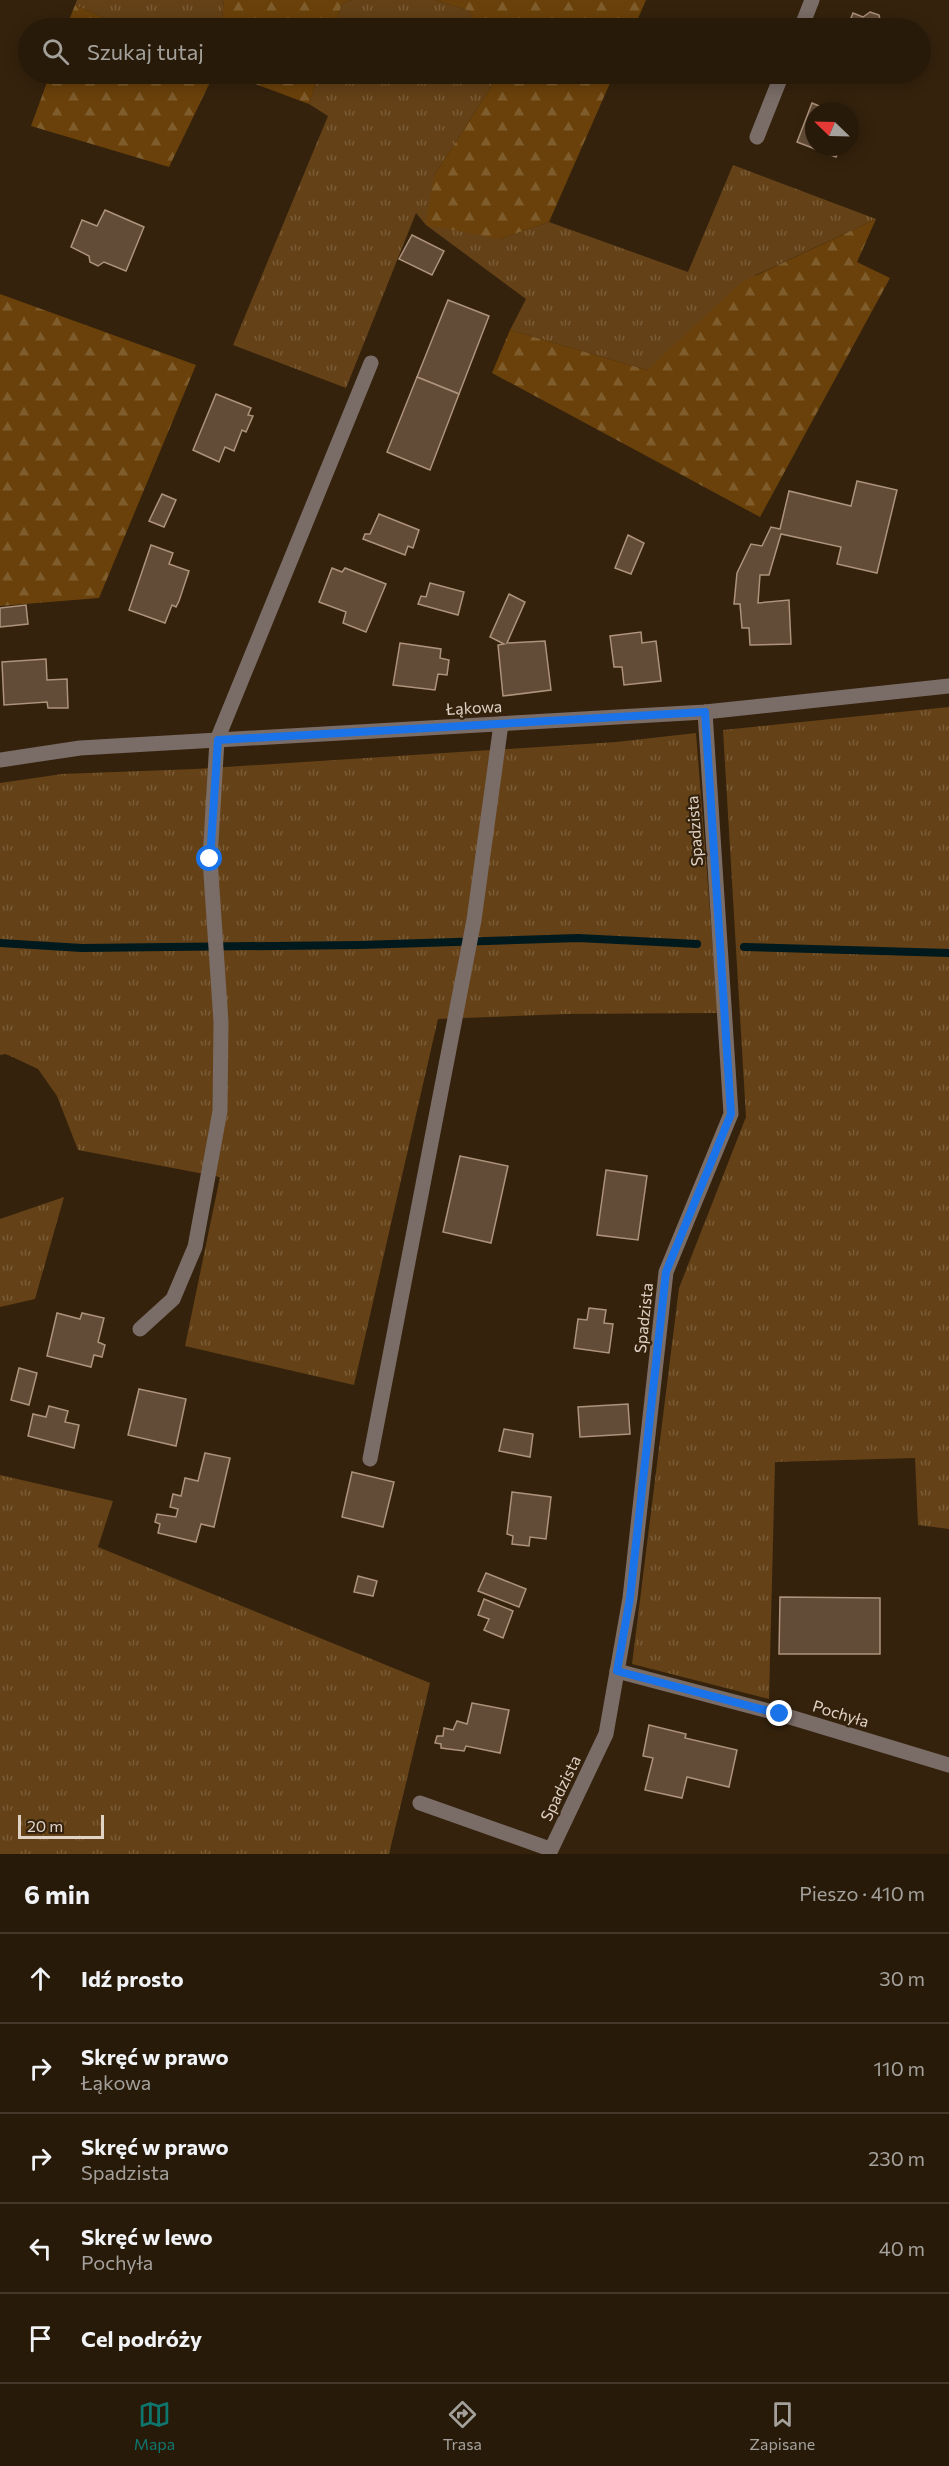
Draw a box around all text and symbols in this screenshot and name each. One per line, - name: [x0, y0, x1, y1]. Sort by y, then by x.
- search box: [18, 18, 931, 84]
- icon: search: [39, 35, 72, 68]
- text: Szukaj tutaj: [87, 38, 204, 65]
- north arrow: [805, 102, 859, 156]
- street label: Łąkowa: [444, 696, 503, 718]
- street label: Spadzista: [682, 795, 706, 867]
- route start: [196, 845, 222, 871]
- street label: Spadzista: [630, 1282, 656, 1354]
- street label: Pochyła: [811, 1695, 871, 1731]
- route end: [766, 1700, 792, 1726]
- street label: Spadzista: [536, 1752, 584, 1824]
- scale bar: [18, 1812, 104, 1840]
- text: 20 m: [27, 1816, 63, 1835]
- text: 6 min: [24, 1878, 90, 1909]
- text: Pieszo · 410 m: [799, 1881, 925, 1905]
- icon: ahead: [24, 1962, 57, 1995]
- text: Idź prosto: [81, 1965, 184, 1992]
- text: 30 m: [879, 1966, 925, 1990]
- text: Skręć w prawo: [81, 2043, 229, 2070]
- icon: right: [24, 2052, 57, 2085]
- text: 110 m: [874, 2056, 925, 2080]
- text: Łąkowa: [81, 2070, 151, 2094]
- text: Skręć w prawo: [81, 2133, 229, 2160]
- icon: right: [24, 2142, 57, 2175]
- text: 230 m: [868, 2146, 925, 2170]
- text: Spadzista: [81, 2160, 169, 2184]
- text: Skręć w lewo: [81, 2223, 213, 2250]
- icon: left: [24, 2232, 57, 2265]
- text: 40 m: [879, 2236, 925, 2260]
- text: Pochyła: [81, 2250, 153, 2274]
- icon: arrive: [24, 2322, 57, 2355]
- text: Cel podróży: [81, 2325, 202, 2352]
- tab: Mapa: [134, 2398, 175, 2453]
- tab: Trasa: [443, 2398, 482, 2453]
- tab: Zapisane: [749, 2398, 815, 2453]

